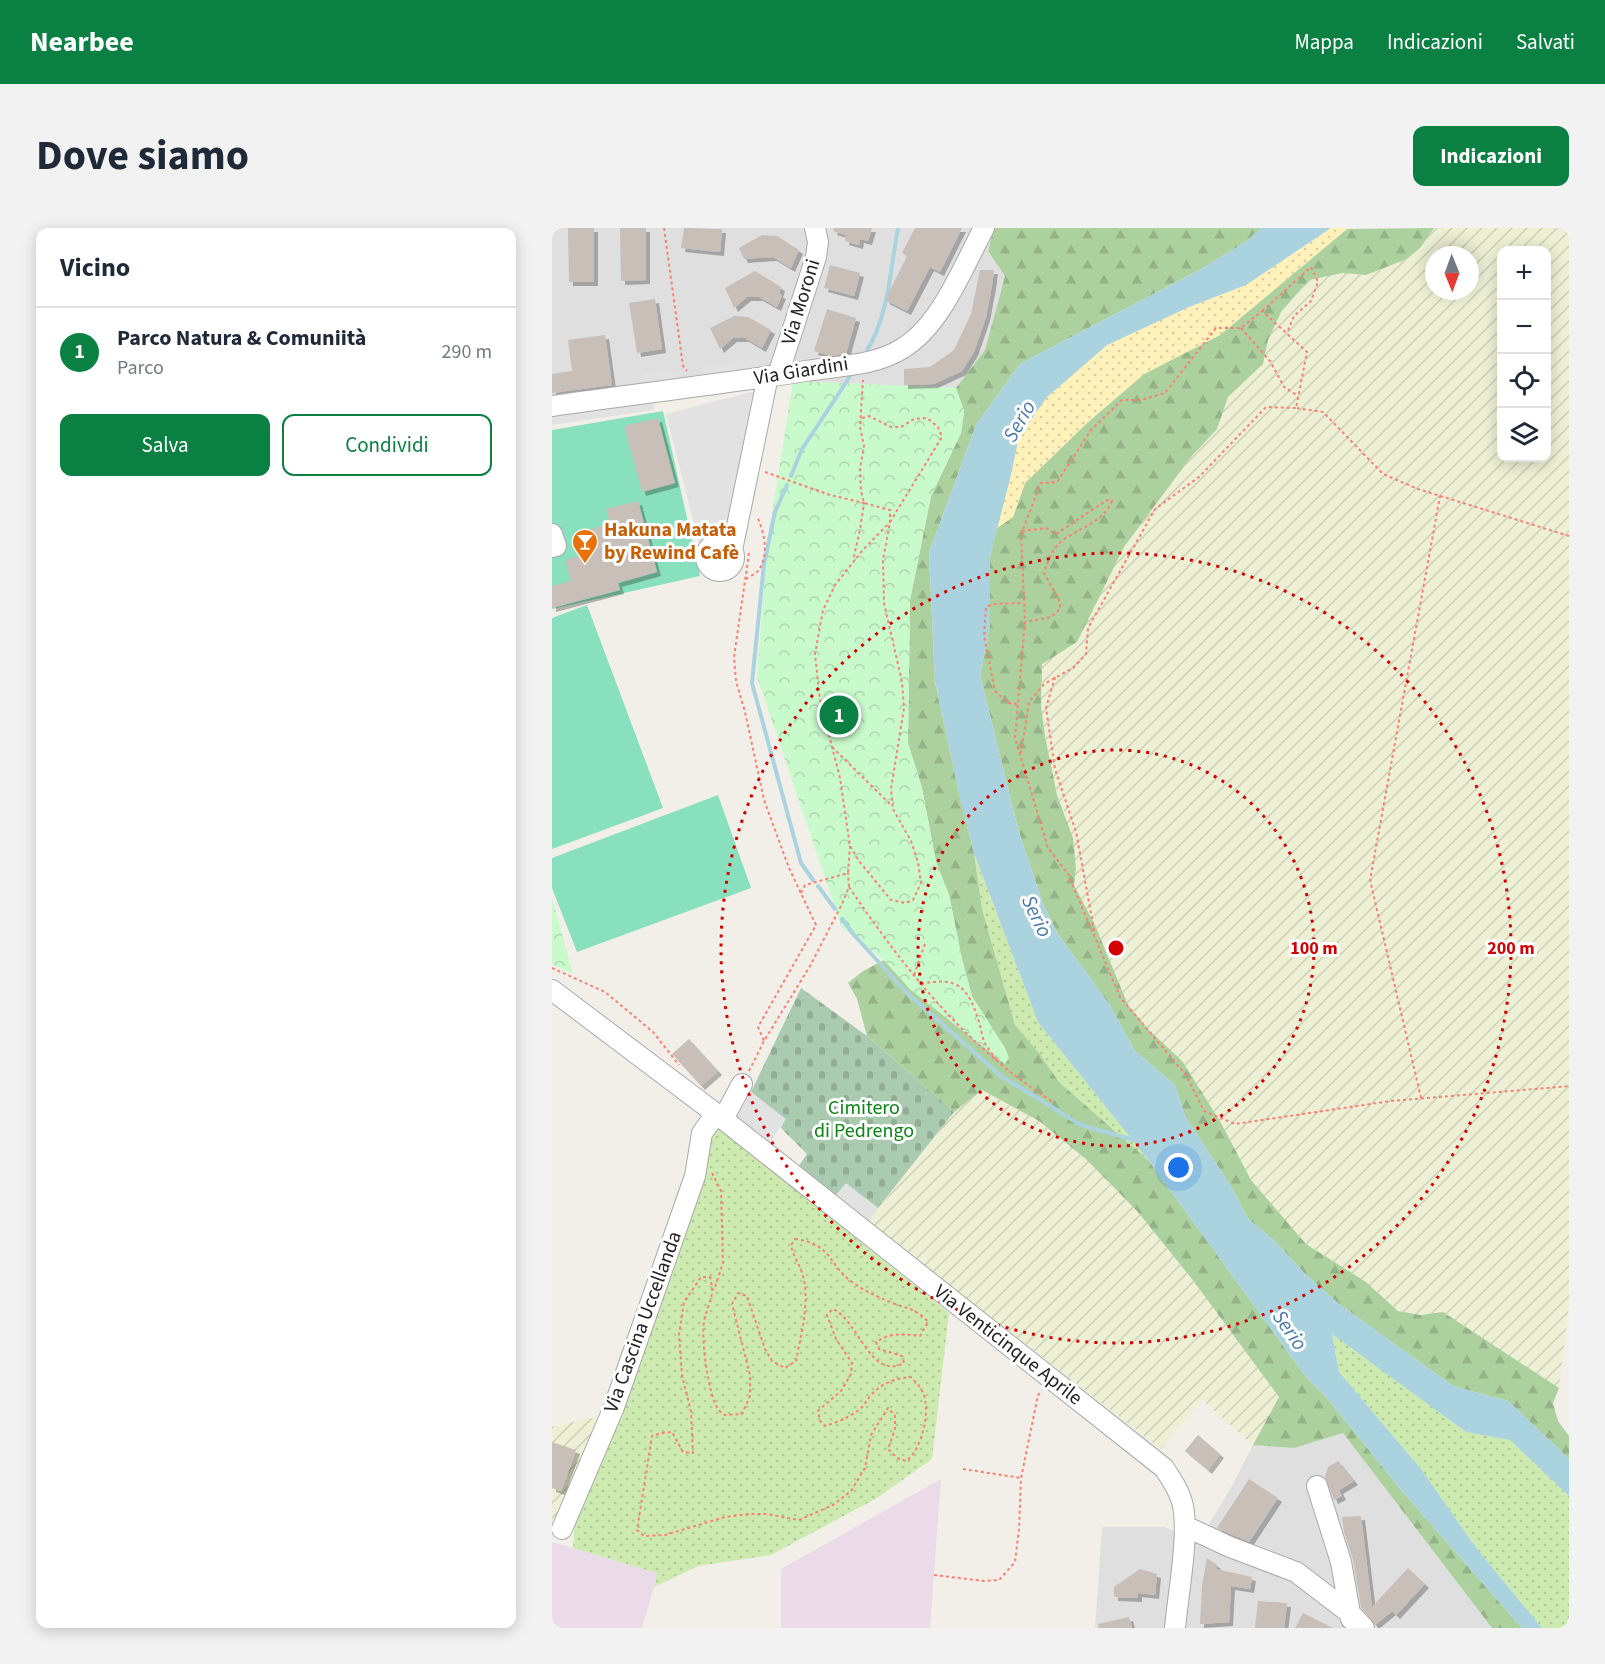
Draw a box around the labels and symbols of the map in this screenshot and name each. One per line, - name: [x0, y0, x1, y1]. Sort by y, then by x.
- north arrow: [1425, 246, 1479, 300]
- street label: Via Moroni: [775, 256, 827, 348]
- street label: Via Giardini: [752, 350, 850, 392]
- water label: Serio: [995, 395, 1043, 447]
- place label: Hakuna Matata by Rewind Cafè: [604, 516, 739, 567]
- bar icon: Hakuna Matata by Rewind Cafè: [570, 527, 600, 565]
- pin: 1: [820, 692, 858, 738]
- water label: Serio: [1014, 890, 1060, 942]
- text: 100 m: [1290, 936, 1338, 961]
- text: 200 m: [1487, 936, 1535, 961]
- centre of rings: [1106, 938, 1126, 958]
- park label: Cimitero di Pedrengo: [814, 1094, 914, 1145]
- your location: [1164, 1153, 1193, 1182]
- street label: Via Cascina Uccellanda: [597, 1228, 689, 1416]
- street label: Via Venticinque Aprile: [928, 1278, 1088, 1412]
- water label: Serio: [1265, 1304, 1315, 1356]

